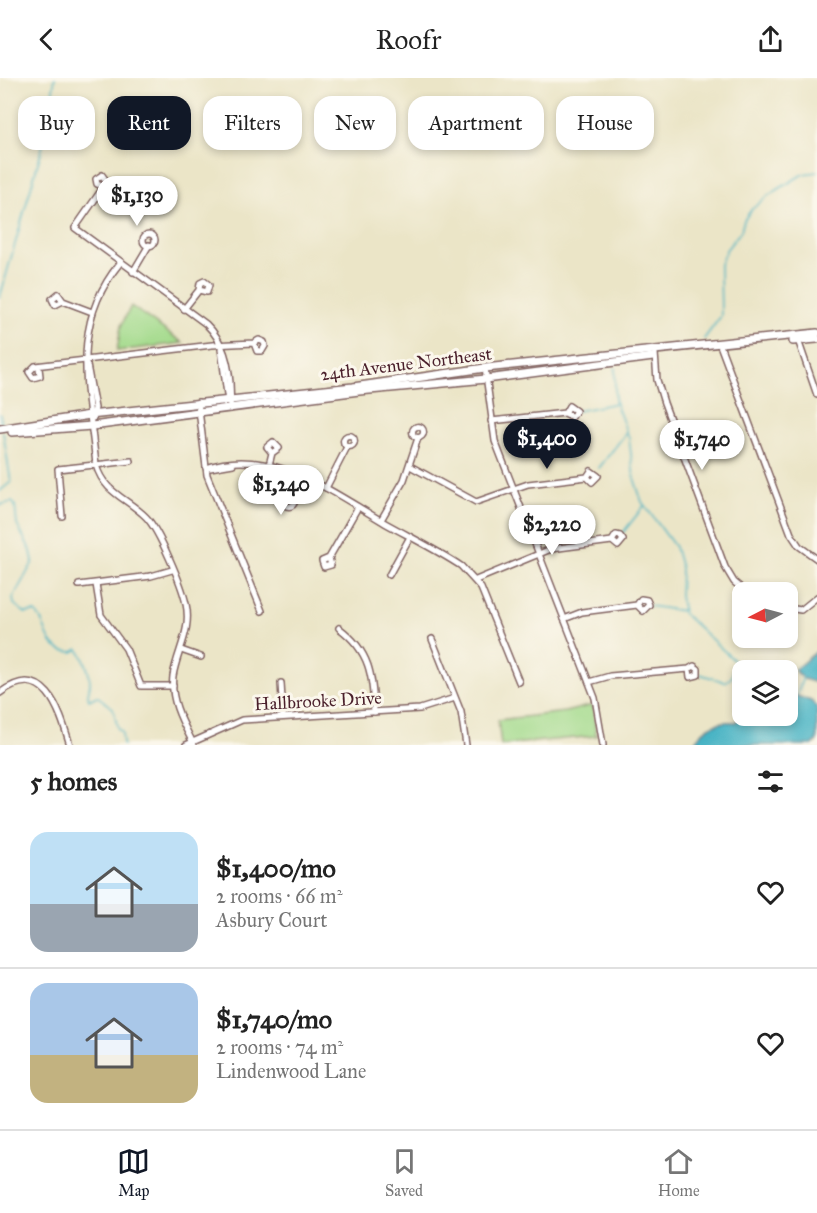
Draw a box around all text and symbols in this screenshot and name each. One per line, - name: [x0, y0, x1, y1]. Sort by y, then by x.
- icon: back: [30, 23, 63, 56]
- text: Roofr: [376, 23, 441, 56]
- icon: share: [754, 23, 787, 56]
- chip: Buy: [18, 96, 95, 150]
- chip: Rent: [107, 96, 191, 150]
- chip: Filters: [203, 96, 302, 150]
- chip: New: [314, 96, 396, 150]
- chip: Apartment: [408, 96, 544, 150]
- chip: House: [556, 96, 654, 150]
- pin: $1,130: [88, 176, 186, 227]
- text: $1,130: [111, 183, 163, 207]
- street label: 24th Avenue Northeast: [319, 343, 493, 385]
- pin: $1,400: [498, 419, 596, 470]
- pin: $1,740: [653, 420, 751, 471]
- text: $1,400: [517, 426, 577, 450]
- text: $1,740: [674, 427, 730, 451]
- pin: $1,240: [232, 465, 330, 516]
- text: $1,240: [252, 472, 310, 496]
- pin: $2,220: [503, 505, 601, 556]
- text: $2,220: [523, 512, 581, 536]
- north arrow: [732, 582, 798, 648]
- map controls: [732, 582, 798, 726]
- button: layers: [732, 660, 798, 726]
- street label: Hallbrooke Drive: [254, 687, 382, 715]
- text: 5 homes: [30, 765, 117, 797]
- icon: filters: [754, 765, 787, 798]
- text: $1,400/mo: [216, 852, 336, 884]
- icon: home: [78, 856, 150, 928]
- icon: heart: [754, 876, 787, 909]
- text: 2 rooms · 66 m²: [216, 884, 342, 908]
- text: Asbury Court: [216, 908, 327, 932]
- text: $1,740/mo: [216, 1003, 332, 1035]
- icon: home: [78, 1007, 150, 1079]
- icon: heart: [754, 1027, 787, 1060]
- text: 2 rooms · 74 m²: [216, 1035, 343, 1059]
- text: Lindenwood Lane: [216, 1059, 366, 1083]
- tab: Map: [117, 1145, 150, 1200]
- tab: Saved: [385, 1145, 423, 1200]
- tab: Home: [658, 1145, 700, 1200]

